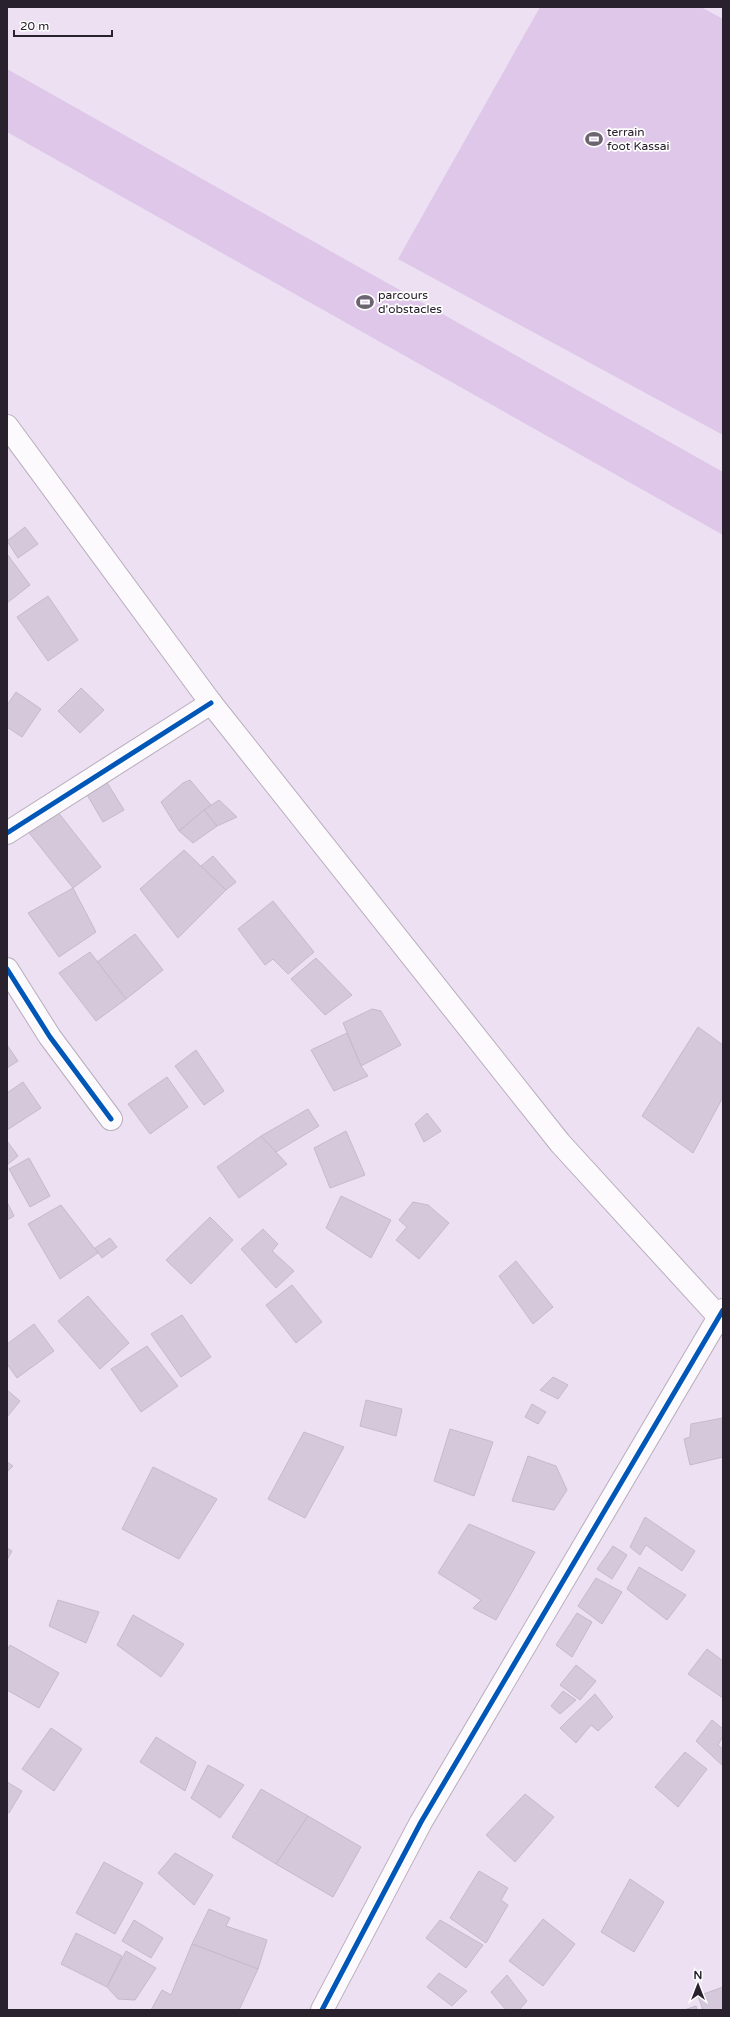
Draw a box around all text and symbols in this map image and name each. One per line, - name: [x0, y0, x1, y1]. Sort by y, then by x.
- scale bar: [14, 12, 112, 38]
- text: 20 m: [20, 19, 49, 33]
- place label: terrain foot Kassai: [607, 125, 670, 153]
- sports icon: terrain foot Kassai: [584, 129, 604, 149]
- place label: parcours d'obstacles: [378, 288, 442, 316]
- sports icon: parcours d'obstacles: [355, 292, 375, 312]
- north arrow: [678, 1965, 718, 2005]
- text: N: [694, 1969, 702, 1982]

